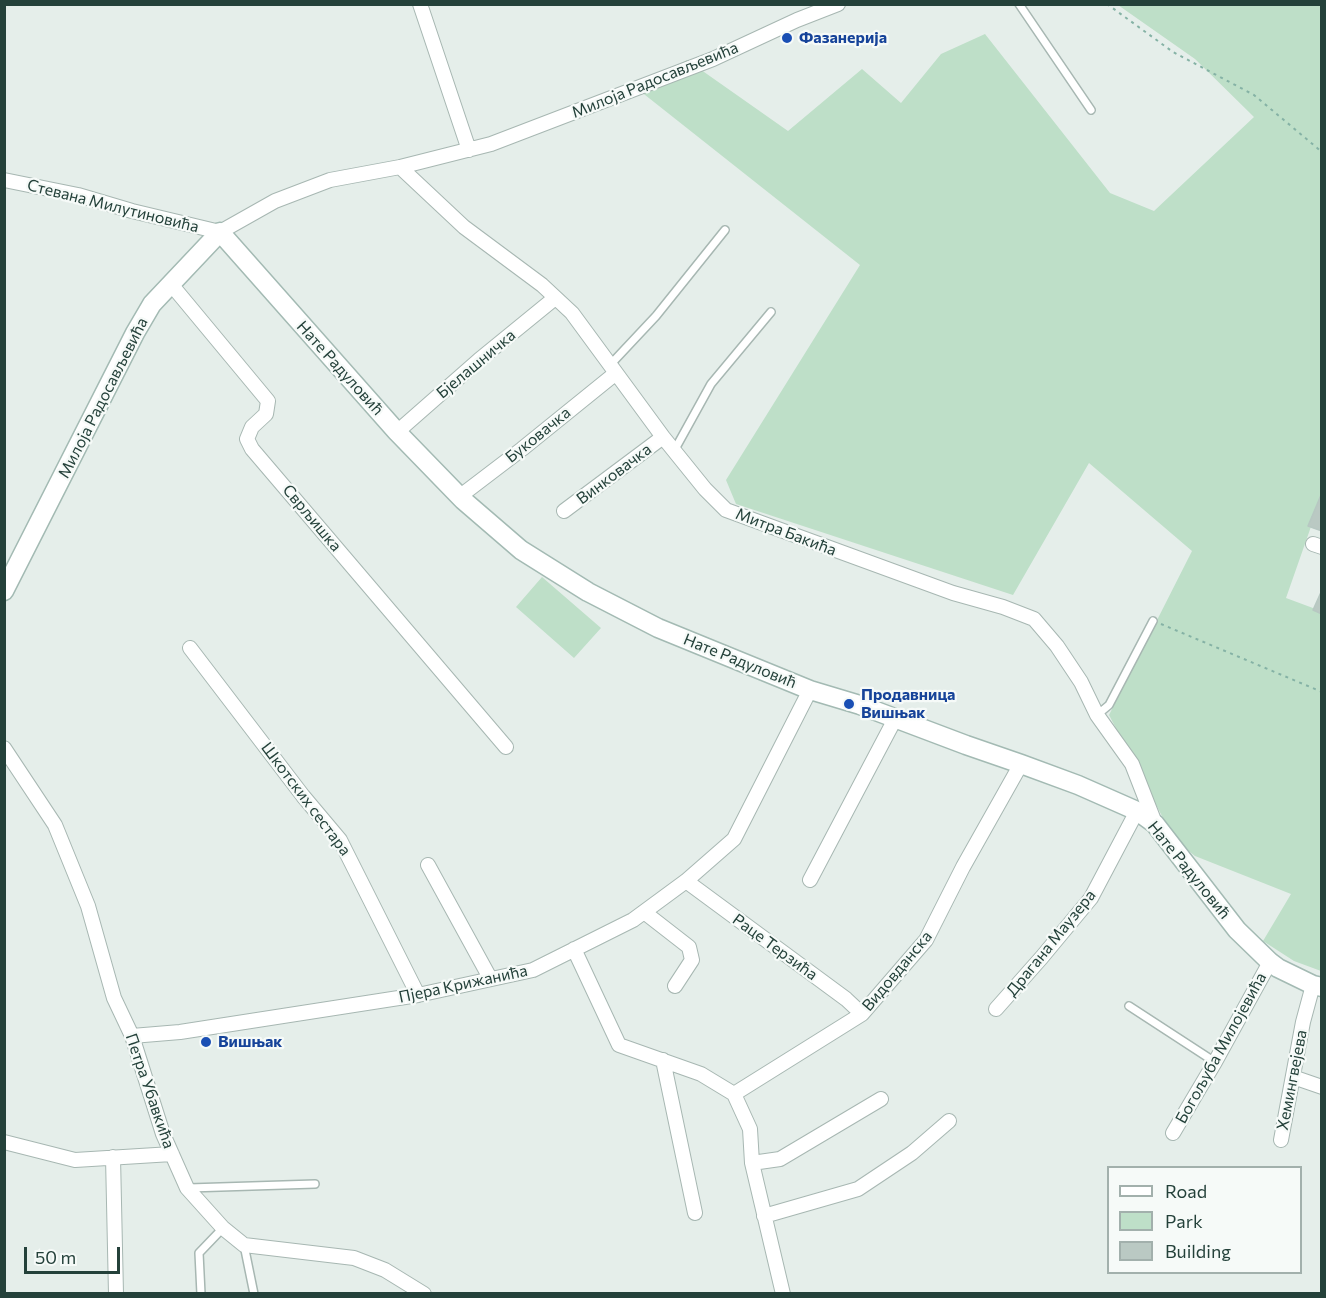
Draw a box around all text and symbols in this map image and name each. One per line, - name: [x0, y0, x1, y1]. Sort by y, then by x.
- place label: Фазанерија: [799, 28, 887, 48]
- marker: Фазанерија: [780, 31, 794, 45]
- street label: Милоја Радосављевића: [569, 38, 741, 122]
- street label: Стевана Милутиновића: [25, 175, 201, 237]
- street label: Милоја Радосављевића: [54, 314, 152, 482]
- street label: Нате Радуловић: [293, 317, 387, 419]
- street label: Бјелашничка: [433, 325, 519, 403]
- street label: Буковачка: [502, 403, 574, 467]
- street label: Винковачка: [573, 440, 655, 508]
- street label: Сврљишка: [278, 481, 346, 555]
- street label: Митра Бакића: [733, 504, 839, 560]
- street label: Нате Радуловић: [681, 630, 799, 692]
- place label: Продавница Вишњак: [861, 685, 955, 723]
- marker: Продавница Вишњак: [842, 697, 856, 711]
- street label: Шкотских сестара: [257, 739, 355, 859]
- street label: Нате Радуловић: [1144, 817, 1234, 923]
- street label: Драгана Маузера: [1002, 886, 1100, 1000]
- street label: Раце Терзића: [729, 910, 821, 984]
- street label: Видовданска: [858, 927, 936, 1015]
- street label: Пјера Крижанића: [397, 961, 529, 1007]
- street label: Богољуба Милојевића: [1172, 969, 1270, 1127]
- street label: Хемингвејева: [1273, 1028, 1311, 1132]
- street label: Петра Убавкића: [121, 1031, 179, 1151]
- place label: Вишњак: [218, 1032, 282, 1052]
- marker: Вишњак: [199, 1035, 213, 1049]
- legend: [1107, 1166, 1302, 1274]
- text: Road: [1165, 1180, 1207, 1202]
- text: Park: [1165, 1210, 1203, 1232]
- scale bar: [27, 1235, 123, 1273]
- text: Building: [1165, 1240, 1231, 1262]
- text: 50 m: [35, 1246, 76, 1268]

